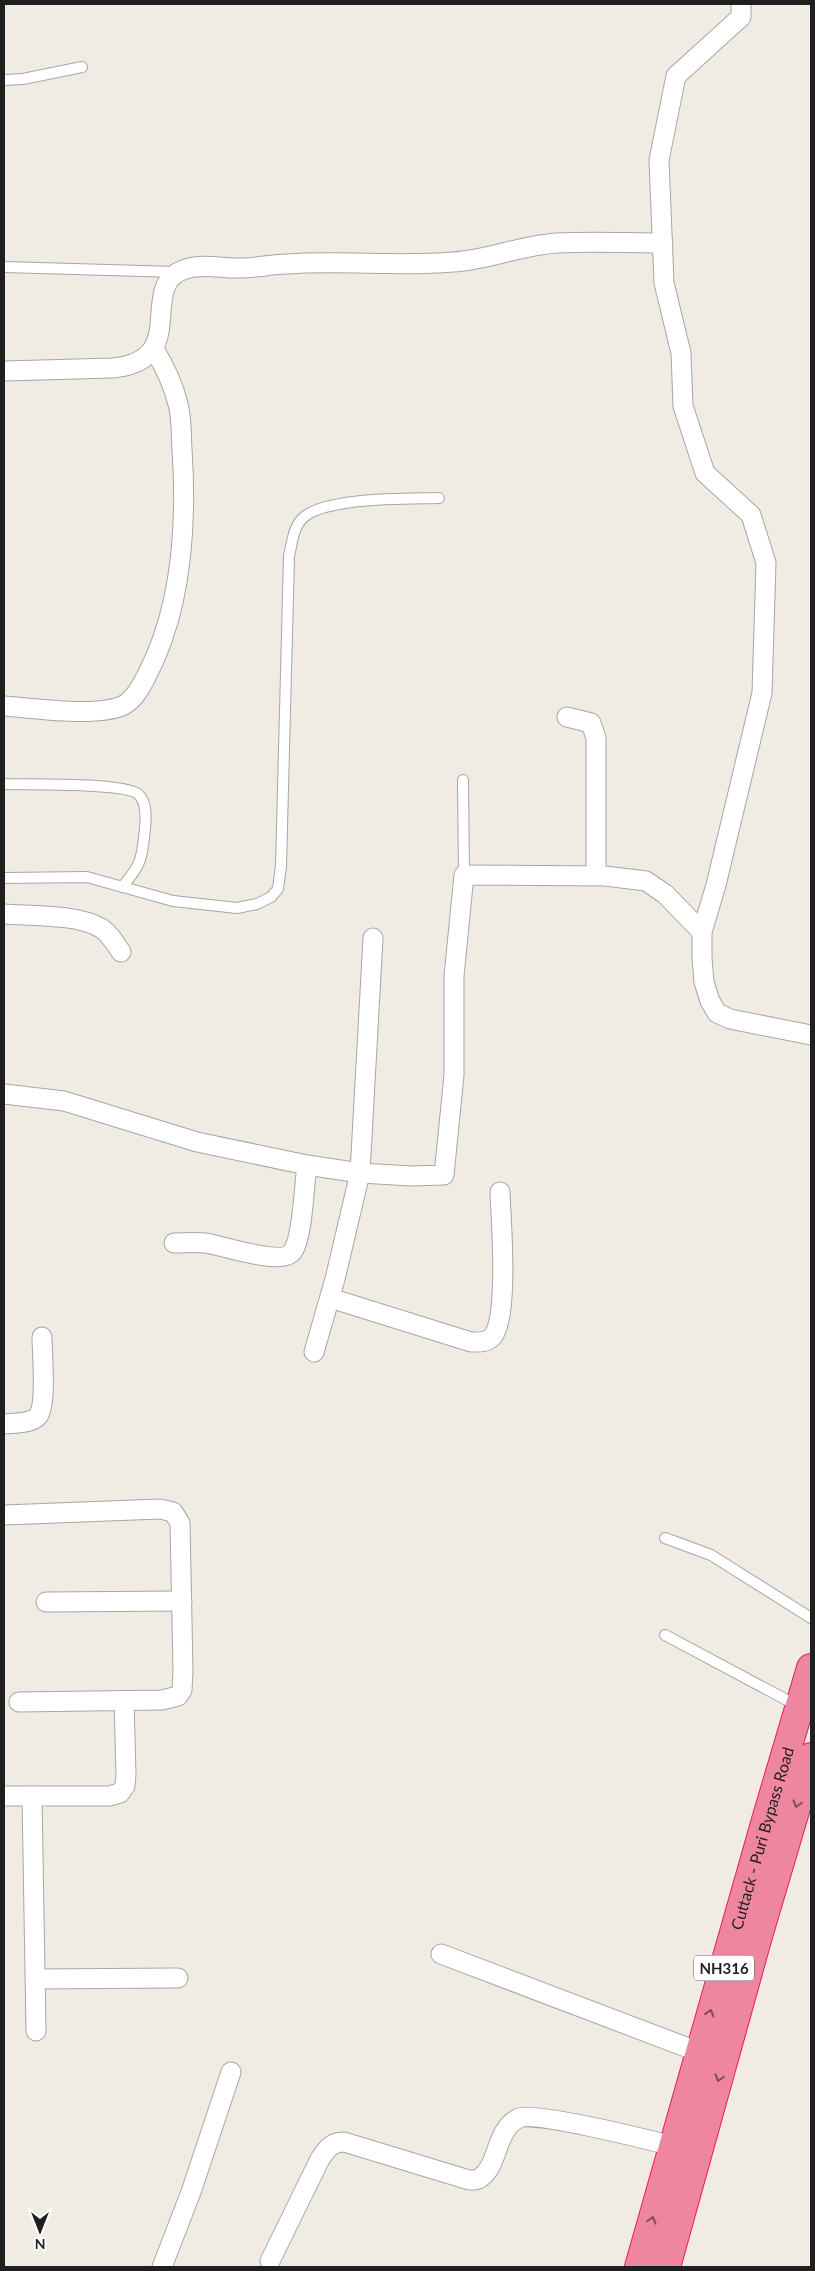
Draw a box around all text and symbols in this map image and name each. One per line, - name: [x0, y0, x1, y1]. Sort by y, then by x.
- street label: Cuttack - Puri Bypass Road: [726, 1744, 797, 1932]
- one-way arrow: [793, 1800, 803, 1808]
- road number: NH316: [694, 1956, 754, 1980]
- one-way arrow: [705, 2010, 715, 2018]
- one-way arrow: [714, 2073, 724, 2082]
- north arrow: [15, 2206, 65, 2256]
- one-way arrow: [646, 2216, 657, 2225]
- text: N: [35, 2236, 45, 2253]

